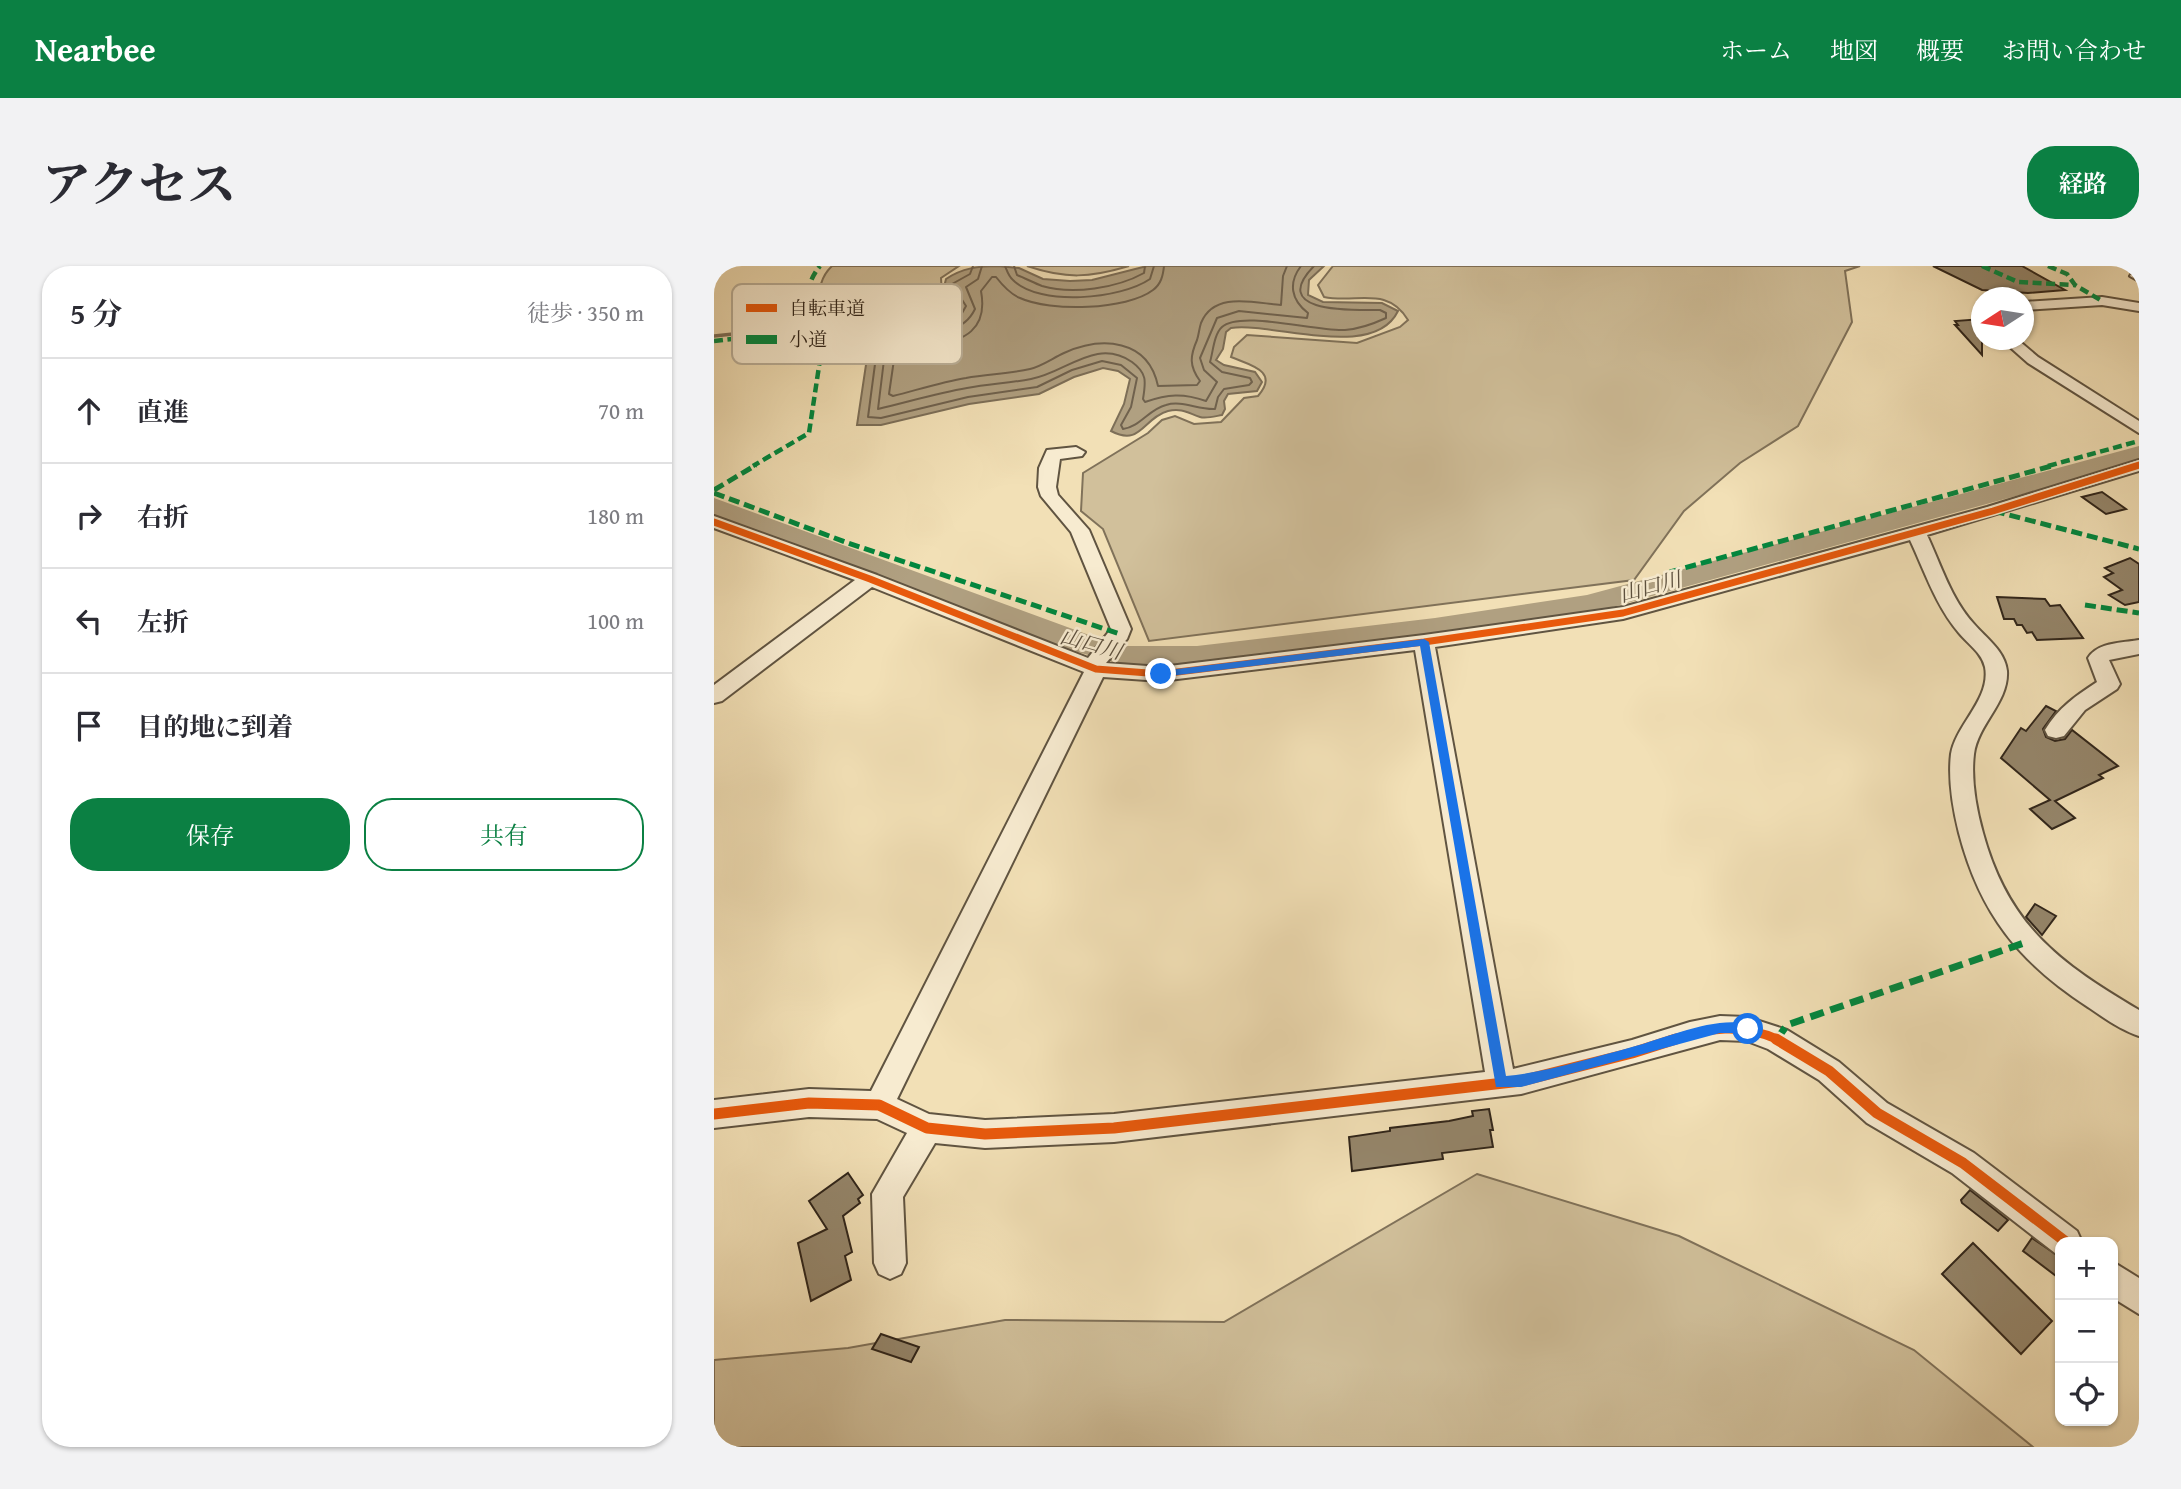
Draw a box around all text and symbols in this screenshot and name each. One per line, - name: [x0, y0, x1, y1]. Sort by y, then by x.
- text: Nearbee: [35, 25, 156, 73]
- text: ホーム: [1720, 33, 1792, 68]
- text: 地図: [1830, 33, 1878, 68]
- text: 概要: [1916, 33, 1964, 68]
- text: お問い合わせ: [2002, 33, 2146, 68]
- button: 経路: [2027, 146, 2139, 219]
- text: アクセス: [42, 147, 237, 219]
- legend: [732, 284, 962, 364]
- north arrow: [1971, 287, 2034, 350]
- text: 5 分: [70, 291, 122, 335]
- text: 自転車道: [789, 294, 865, 322]
- text: 徒歩 · 350 m: [527, 296, 644, 329]
- text: 小道: [789, 325, 827, 353]
- icon: ahead: [70, 392, 108, 430]
- text: 直進: [137, 392, 189, 431]
- text: 70 m: [598, 394, 644, 427]
- icon: right: [70, 497, 108, 535]
- text: 右折: [137, 497, 189, 536]
- text: 180 m: [587, 499, 644, 532]
- water label: 山口川: [1615, 563, 1686, 610]
- icon: left: [70, 602, 108, 640]
- text: 左折: [137, 602, 189, 641]
- text: 100 m: [587, 604, 644, 637]
- water label: 山口川: [1057, 620, 1128, 668]
- route end: [1145, 658, 1176, 689]
- icon: arrive: [70, 707, 108, 745]
- text: 目的地に到着: [137, 707, 293, 746]
- button: 保存: [70, 798, 350, 871]
- button: 共有: [364, 798, 644, 871]
- route start: [1732, 1013, 1763, 1044]
- map controls: [2055, 1237, 2118, 1426]
- button: +: [2055, 1237, 2118, 1300]
- button: −: [2055, 1300, 2118, 1363]
- button: locate: [2055, 1363, 2118, 1426]

